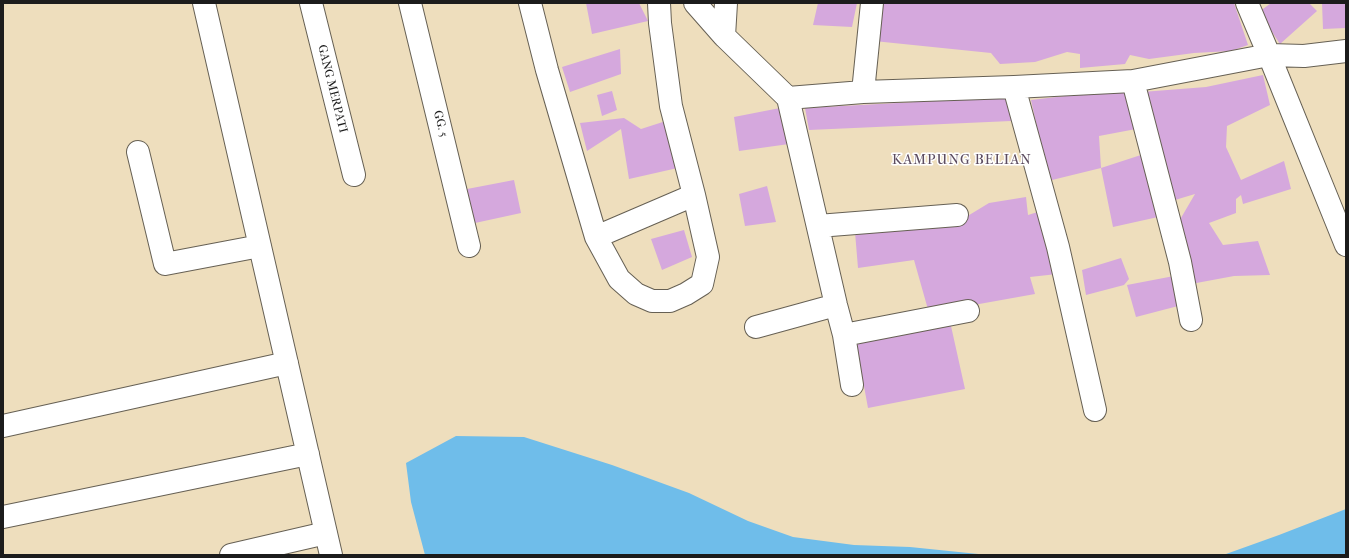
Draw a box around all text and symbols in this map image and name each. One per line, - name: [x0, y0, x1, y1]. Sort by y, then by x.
- street label: GANG MERPATI: [314, 43, 350, 135]
- street label: GG. 5: [430, 109, 450, 139]
- district label: KAMPUNG BELIAN: [892, 153, 1032, 169]

